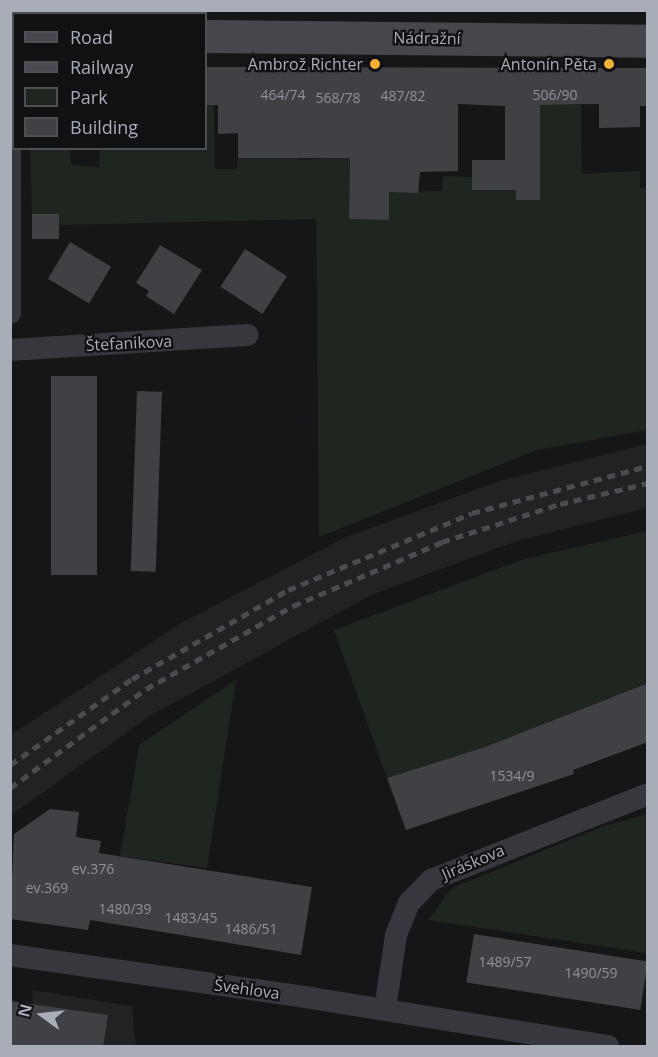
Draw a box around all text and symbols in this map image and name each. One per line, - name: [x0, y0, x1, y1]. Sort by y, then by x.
- legend: [12, 12, 207, 150]
- text: Road: [70, 25, 113, 49]
- street label: Nádražní: [393, 28, 461, 48]
- place label: Ambrož Richter: [248, 54, 363, 74]
- place label: Antonín Pěta: [501, 54, 597, 74]
- text: Railway: [70, 55, 133, 79]
- marker: Ambrož Richter: [368, 57, 382, 71]
- marker: Antonín Pěta: [602, 57, 616, 71]
- text: Park: [70, 85, 108, 109]
- house number: 464/74: [260, 87, 306, 103]
- house number: 506/90: [532, 87, 578, 103]
- house number: 487/82: [380, 88, 426, 104]
- house number: 568/78: [315, 90, 361, 106]
- text: Building: [70, 115, 138, 139]
- street label: Štefanikova: [85, 331, 173, 355]
- house number: 1534/9: [489, 768, 535, 784]
- street label: Jiráskova: [439, 840, 507, 884]
- house number: ev.376: [72, 861, 114, 877]
- house number: ev.369: [26, 880, 68, 896]
- house number: 1480/39: [98, 901, 152, 917]
- house number: 1483/45: [164, 910, 218, 926]
- house number: 1486/51: [224, 921, 278, 937]
- house number: 1489/57: [478, 954, 532, 970]
- house number: 1490/59: [564, 965, 618, 981]
- street label: Švehlova: [213, 975, 281, 1003]
- north arrow: [12, 985, 72, 1045]
- text: N: [12, 1001, 37, 1019]

